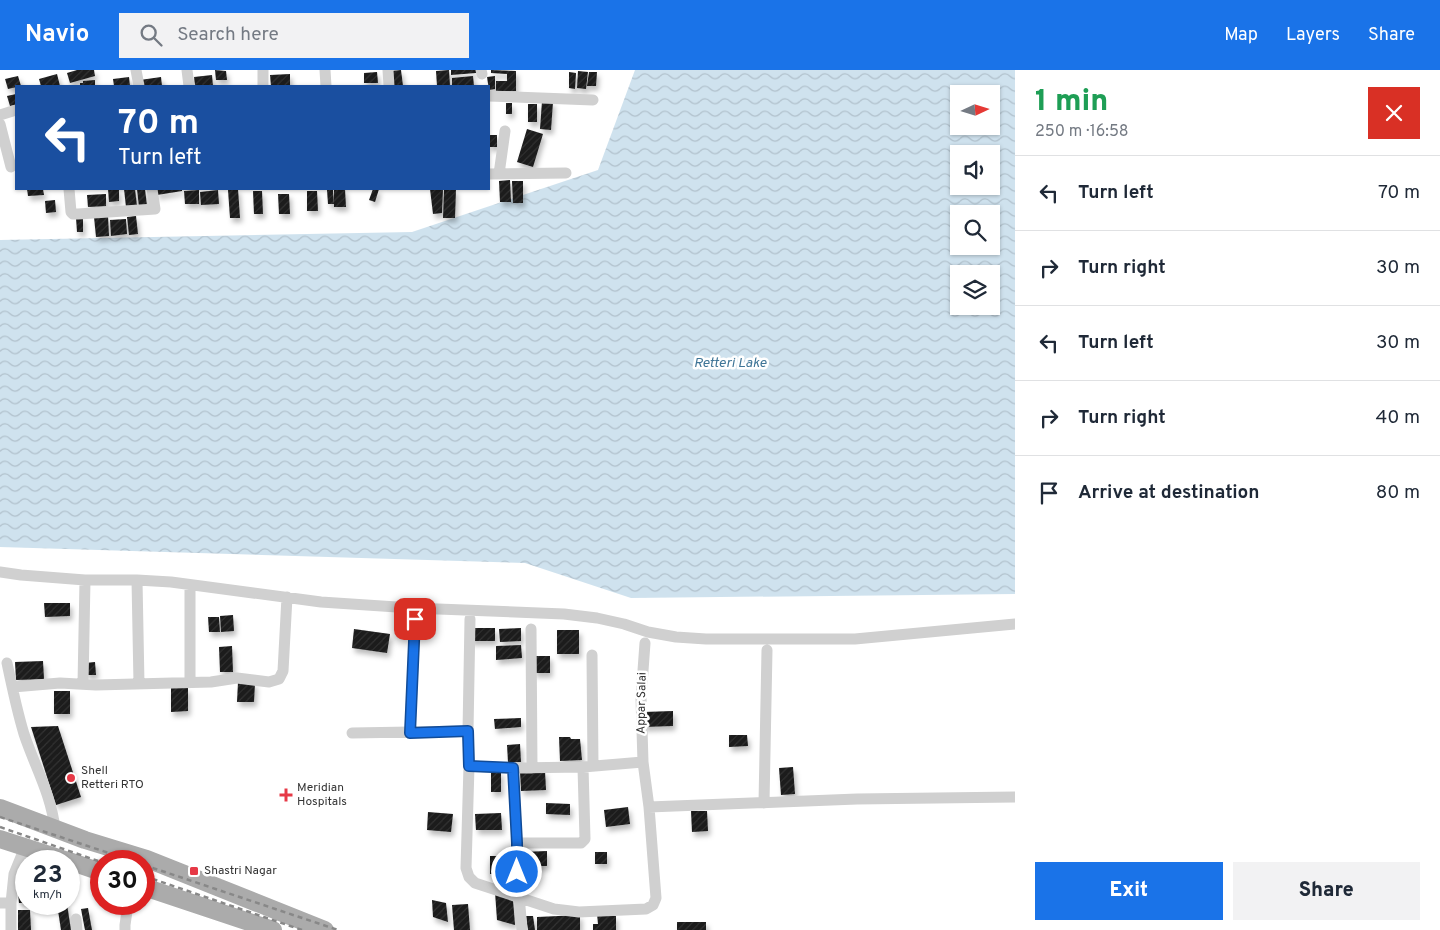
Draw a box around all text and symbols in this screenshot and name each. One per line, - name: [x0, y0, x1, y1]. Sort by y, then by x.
- search box: [119, 13, 469, 58]
- text: Navio: [25, 20, 89, 50]
- icon: search: [137, 21, 165, 49]
- text: Search here: [177, 23, 279, 47]
- text: Map: [1224, 24, 1258, 47]
- text: Layers: [1286, 24, 1340, 47]
- text: Share: [1368, 24, 1415, 47]
- text: 1 min: [1035, 84, 1108, 121]
- north arrow: [950, 85, 1000, 135]
- map controls: [950, 85, 1000, 315]
- button: close: [1368, 87, 1420, 139]
- text: 70 m: [118, 102, 199, 146]
- icon: left: [35, 105, 100, 170]
- text: 250 m · 16:58: [1035, 122, 1129, 142]
- text: Turn left: [118, 145, 201, 172]
- button: sound: [950, 145, 1000, 195]
- icon: left: [1035, 179, 1063, 207]
- text: Turn left: [1078, 181, 1154, 205]
- text: 70 m: [1378, 181, 1420, 205]
- button: search: [950, 205, 1000, 255]
- icon: right: [1035, 254, 1063, 282]
- text: Turn right: [1078, 256, 1166, 280]
- text: 30 m: [1376, 256, 1420, 280]
- button: layers: [950, 265, 1000, 315]
- icon: left: [1035, 329, 1063, 357]
- text: Turn left: [1078, 331, 1154, 355]
- text: 30 m: [1376, 331, 1420, 355]
- water label: Retteri Lake: [694, 355, 767, 372]
- icon: right: [1035, 404, 1063, 432]
- text: Turn right: [1078, 406, 1166, 430]
- text: 40 m: [1375, 406, 1420, 430]
- icon: arrive: [1035, 479, 1063, 507]
- text: Arrive at destination: [1078, 481, 1259, 505]
- text: 80 m: [1376, 481, 1420, 505]
- pin: [394, 598, 436, 640]
- icon: arrive: [401, 605, 429, 633]
- street label: Appar Salai: [633, 672, 651, 734]
- place label: Shell Retteri RTO: [81, 763, 144, 793]
- marker: Shell Retteri RTO: [65, 772, 77, 784]
- place label: Meridian Hospitals: [297, 780, 347, 810]
- marker: Meridian Hospitals: [279, 788, 293, 802]
- position arrow: [490, 845, 542, 897]
- speed limit sign: 30: [90, 850, 155, 915]
- text: 23: [32, 860, 63, 892]
- button: Exit: [1035, 862, 1223, 920]
- button: Share: [1233, 862, 1420, 920]
- place label: Shastri Nagar: [204, 863, 277, 879]
- marker: Shastri Nagar: [188, 865, 200, 877]
- text: km/h: [33, 887, 62, 903]

